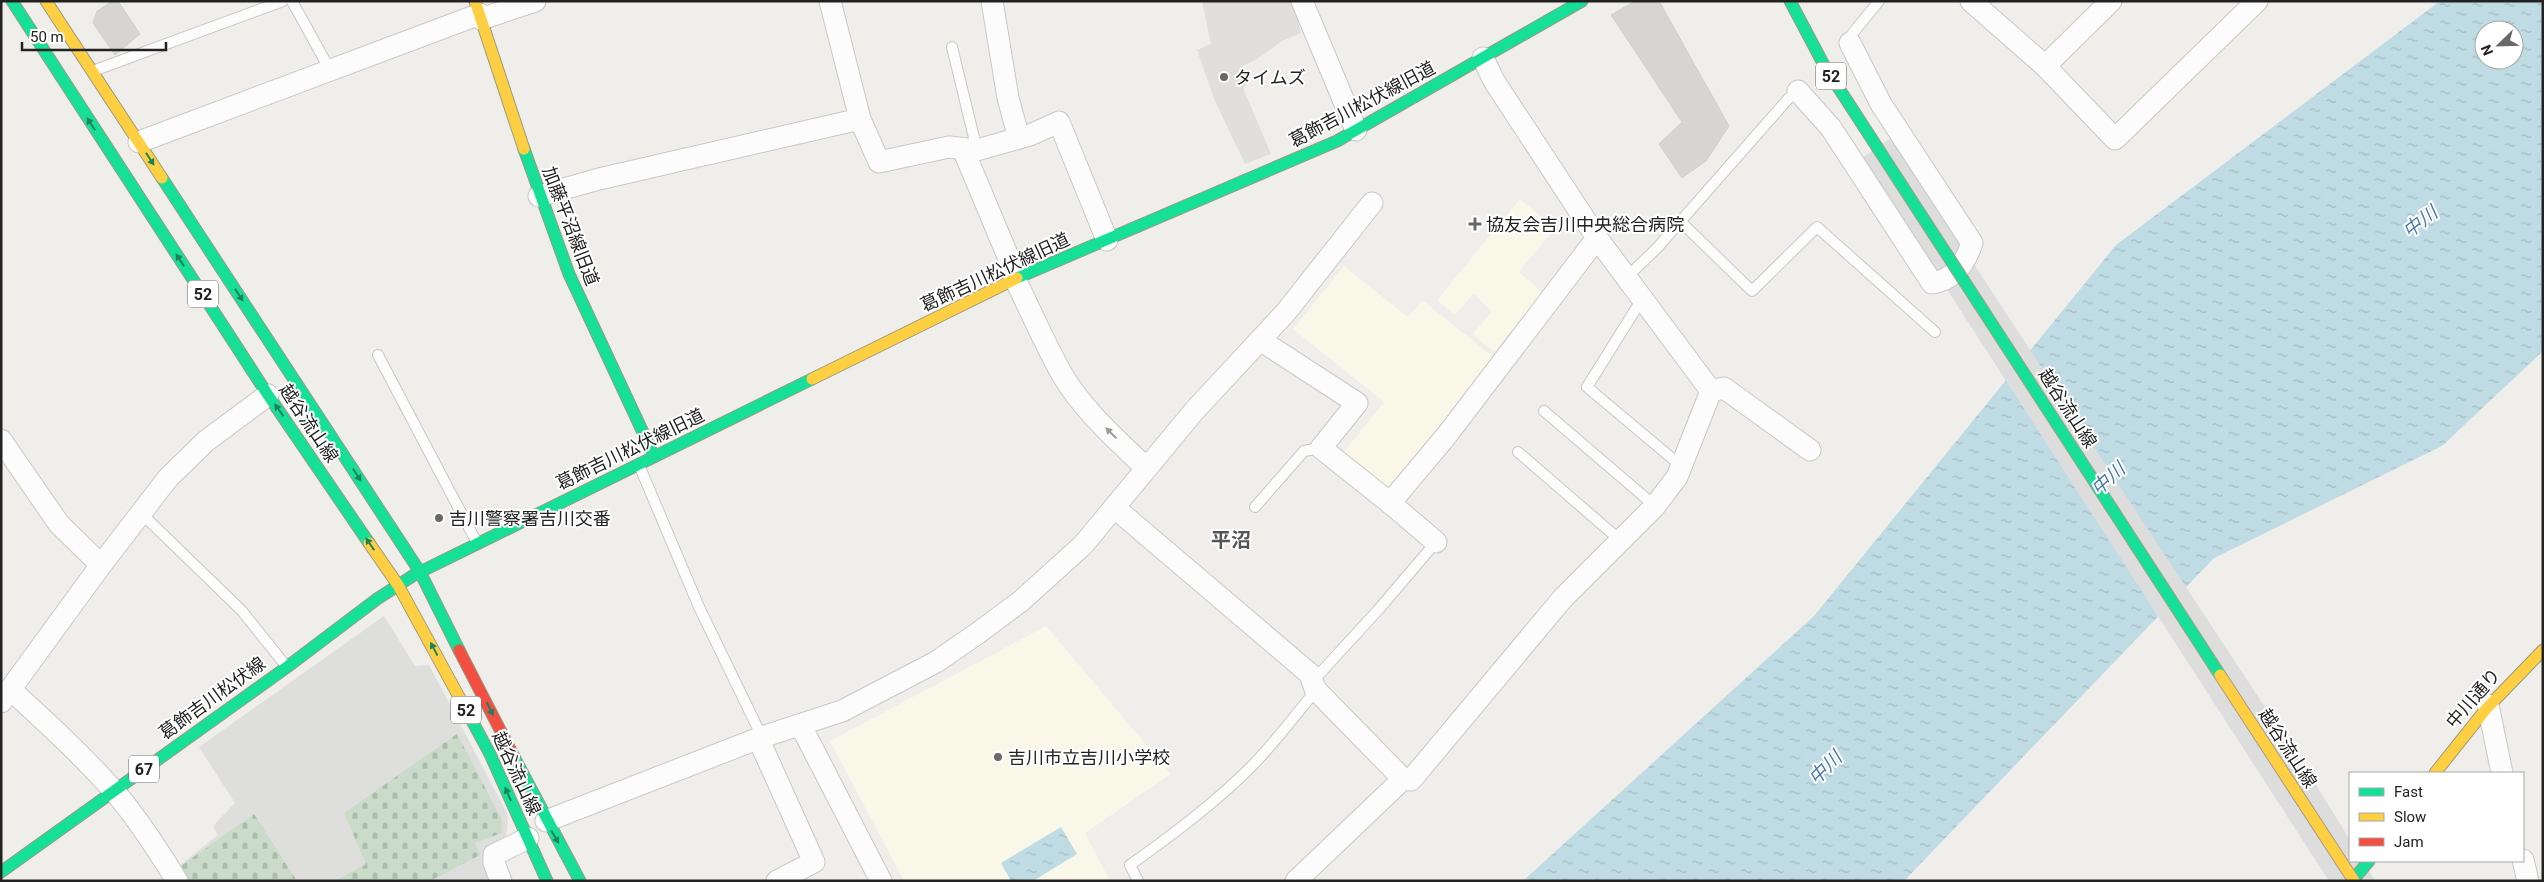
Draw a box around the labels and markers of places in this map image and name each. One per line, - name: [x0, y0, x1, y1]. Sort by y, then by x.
- place label: タイムズ: [1234, 67, 1306, 88]
- marker: タイムズ: [1218, 71, 1230, 83]
- place label: 協友会吉川中央総合病院: [1486, 214, 1684, 235]
- marker: 協友会吉川中央総合病院: [1468, 217, 1482, 231]
- place label: 吉川警察署吉川交番: [449, 508, 611, 529]
- marker: 吉川警察署吉川交番: [433, 512, 445, 524]
- place label: 吉川市立吉川小学校: [1008, 747, 1170, 768]
- marker: 吉川市立吉川小学校: [992, 751, 1004, 763]

